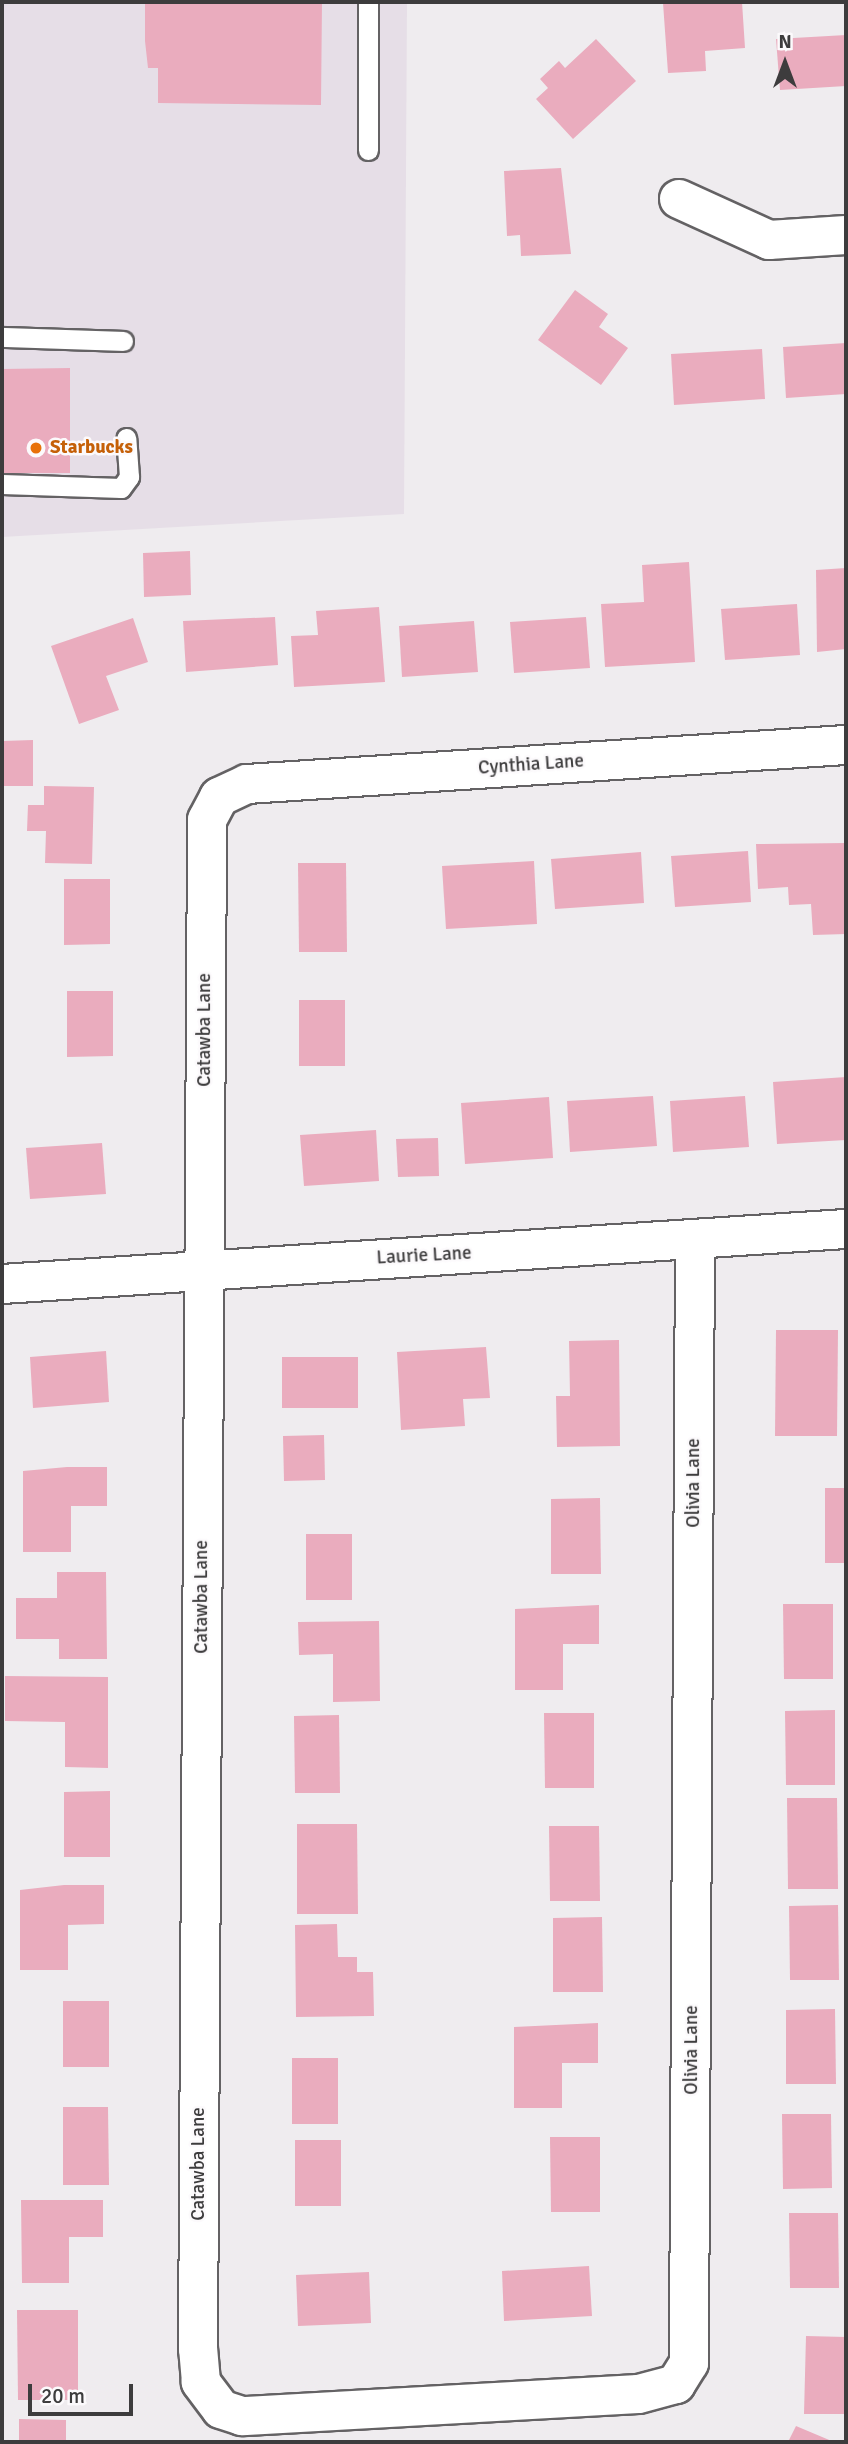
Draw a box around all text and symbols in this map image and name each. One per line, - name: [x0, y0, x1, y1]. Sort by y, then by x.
- north arrow: [750, 28, 820, 98]
- text: N: [778, 30, 792, 54]
- place label: Starbucks: [50, 437, 133, 459]
- marker: Starbucks: [28, 440, 44, 456]
- street label: Cynthia Lane: [477, 750, 585, 780]
- street label: Catawba Lane: [194, 973, 216, 1087]
- street label: Laurie Lane: [376, 1242, 472, 1270]
- street label: Olivia Lane: [683, 1438, 705, 1528]
- street label: Catawba Lane: [191, 1540, 213, 1654]
- street label: Olivia Lane: [681, 2005, 703, 2095]
- street label: Catawba Lane: [188, 2107, 210, 2221]
- scale bar: [32, 2370, 136, 2414]
- text: 20 m: [41, 2383, 85, 2409]

